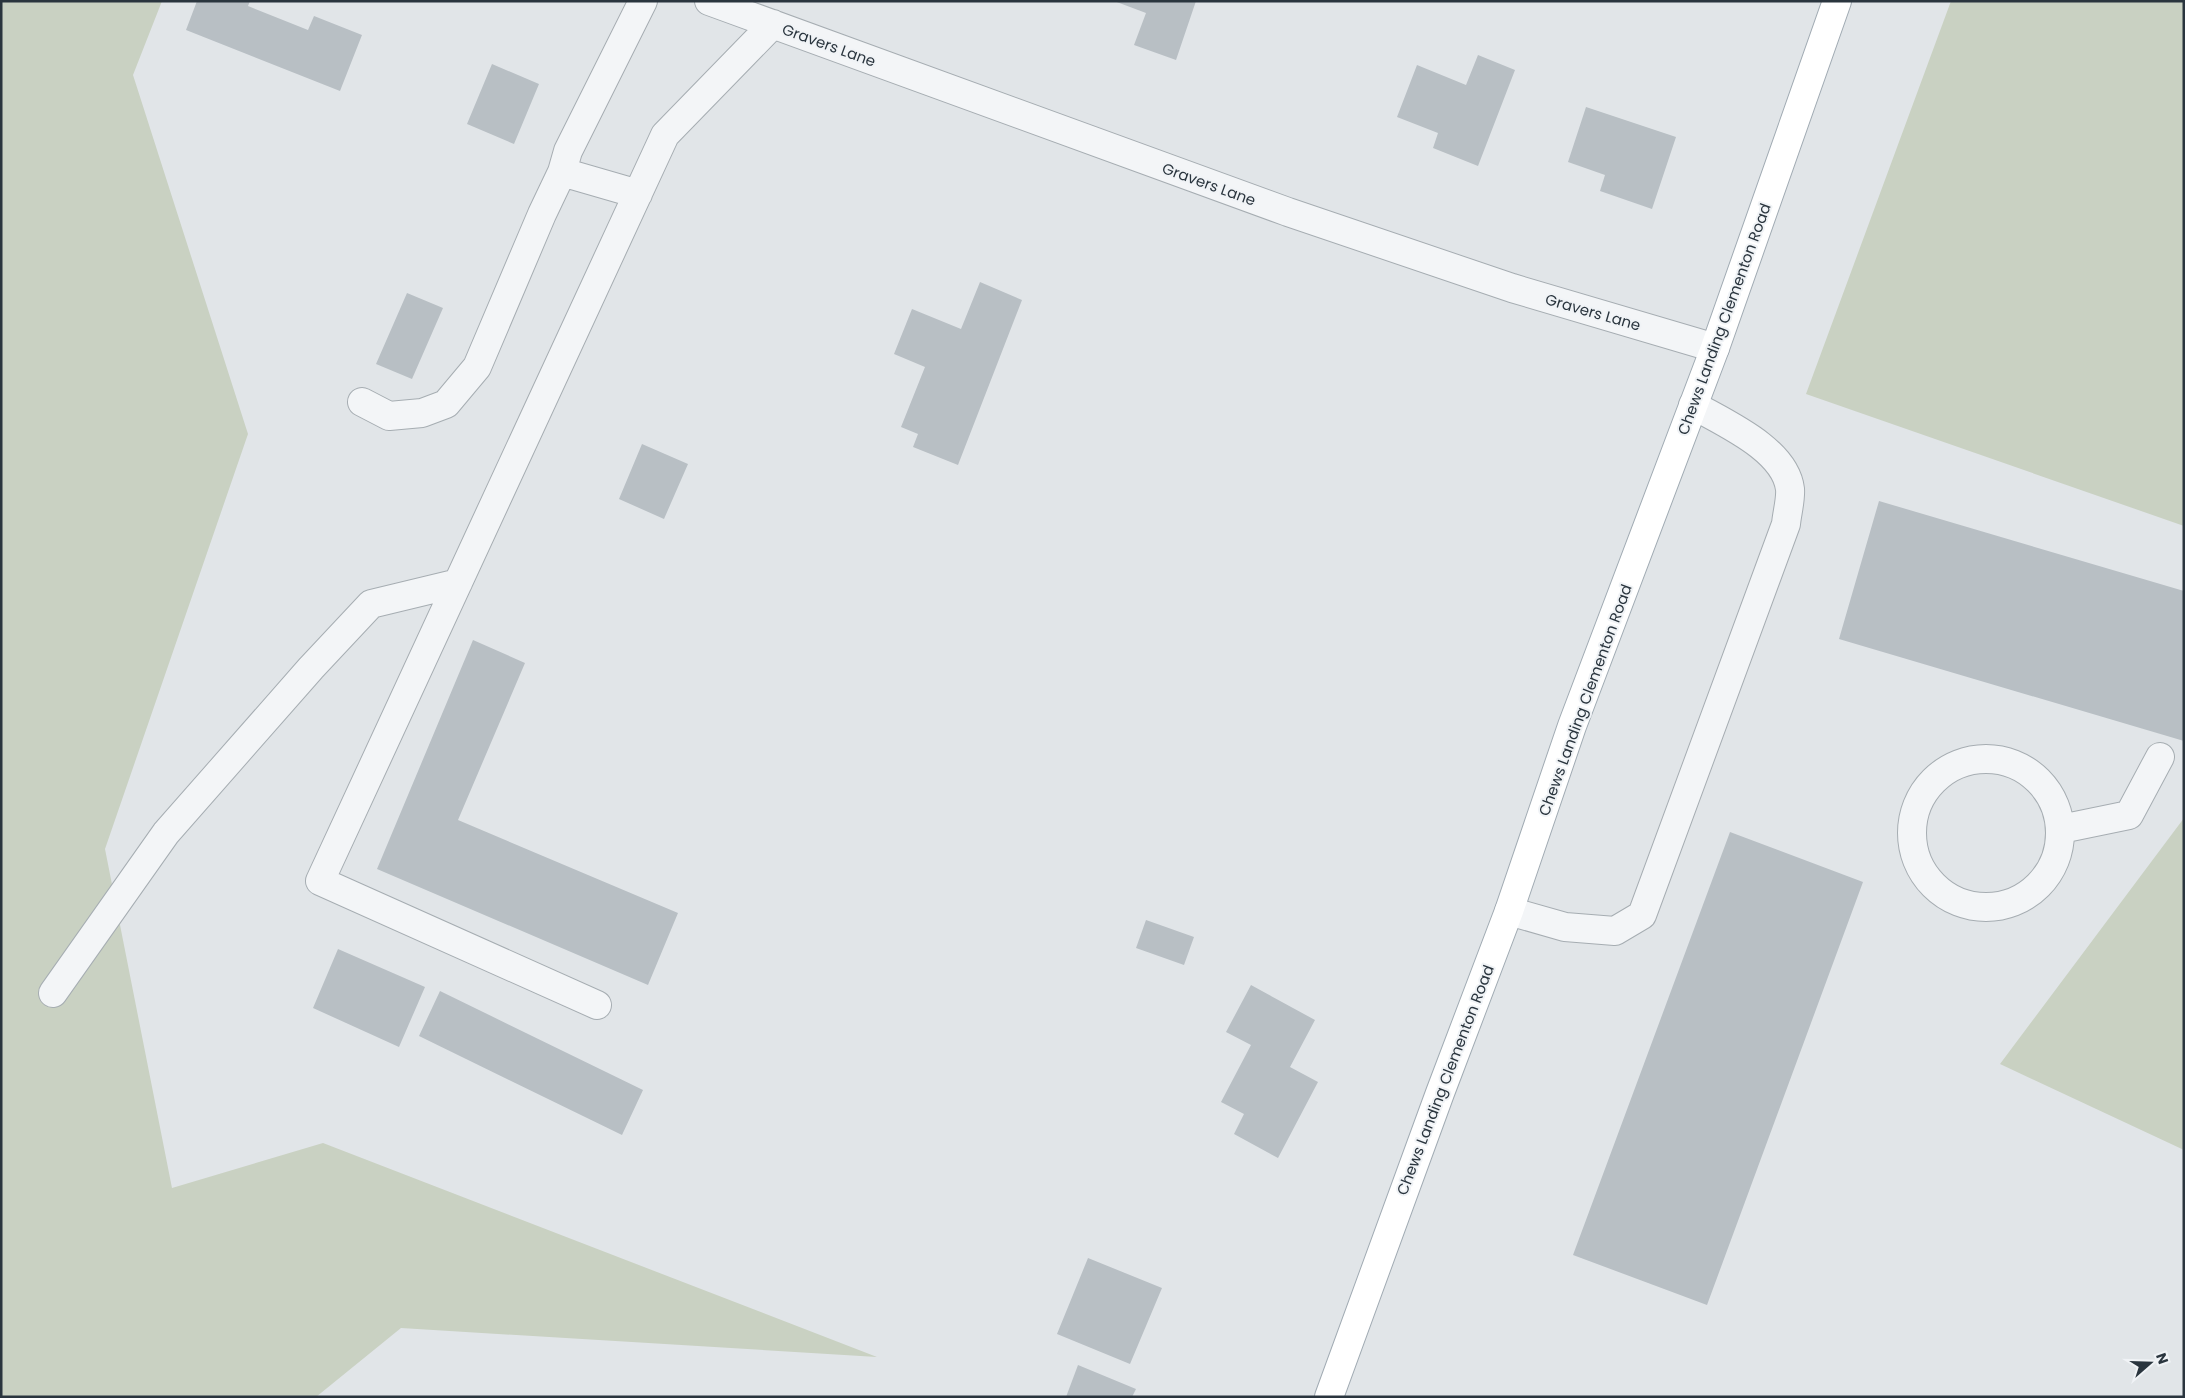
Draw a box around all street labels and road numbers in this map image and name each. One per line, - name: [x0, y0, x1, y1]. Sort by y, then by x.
- street label: Gravers Lane: [779, 18, 879, 72]
- street label: Gravers Lane: [1159, 157, 1259, 211]
- street label: Chews Landing Clementon Road: [1672, 200, 1776, 438]
- street label: Gravers Lane: [1543, 288, 1643, 336]
- street label: Chews Landing Clementon Road: [1533, 581, 1637, 819]
- street label: Chews Landing Clementon Road: [1391, 962, 1499, 1198]

